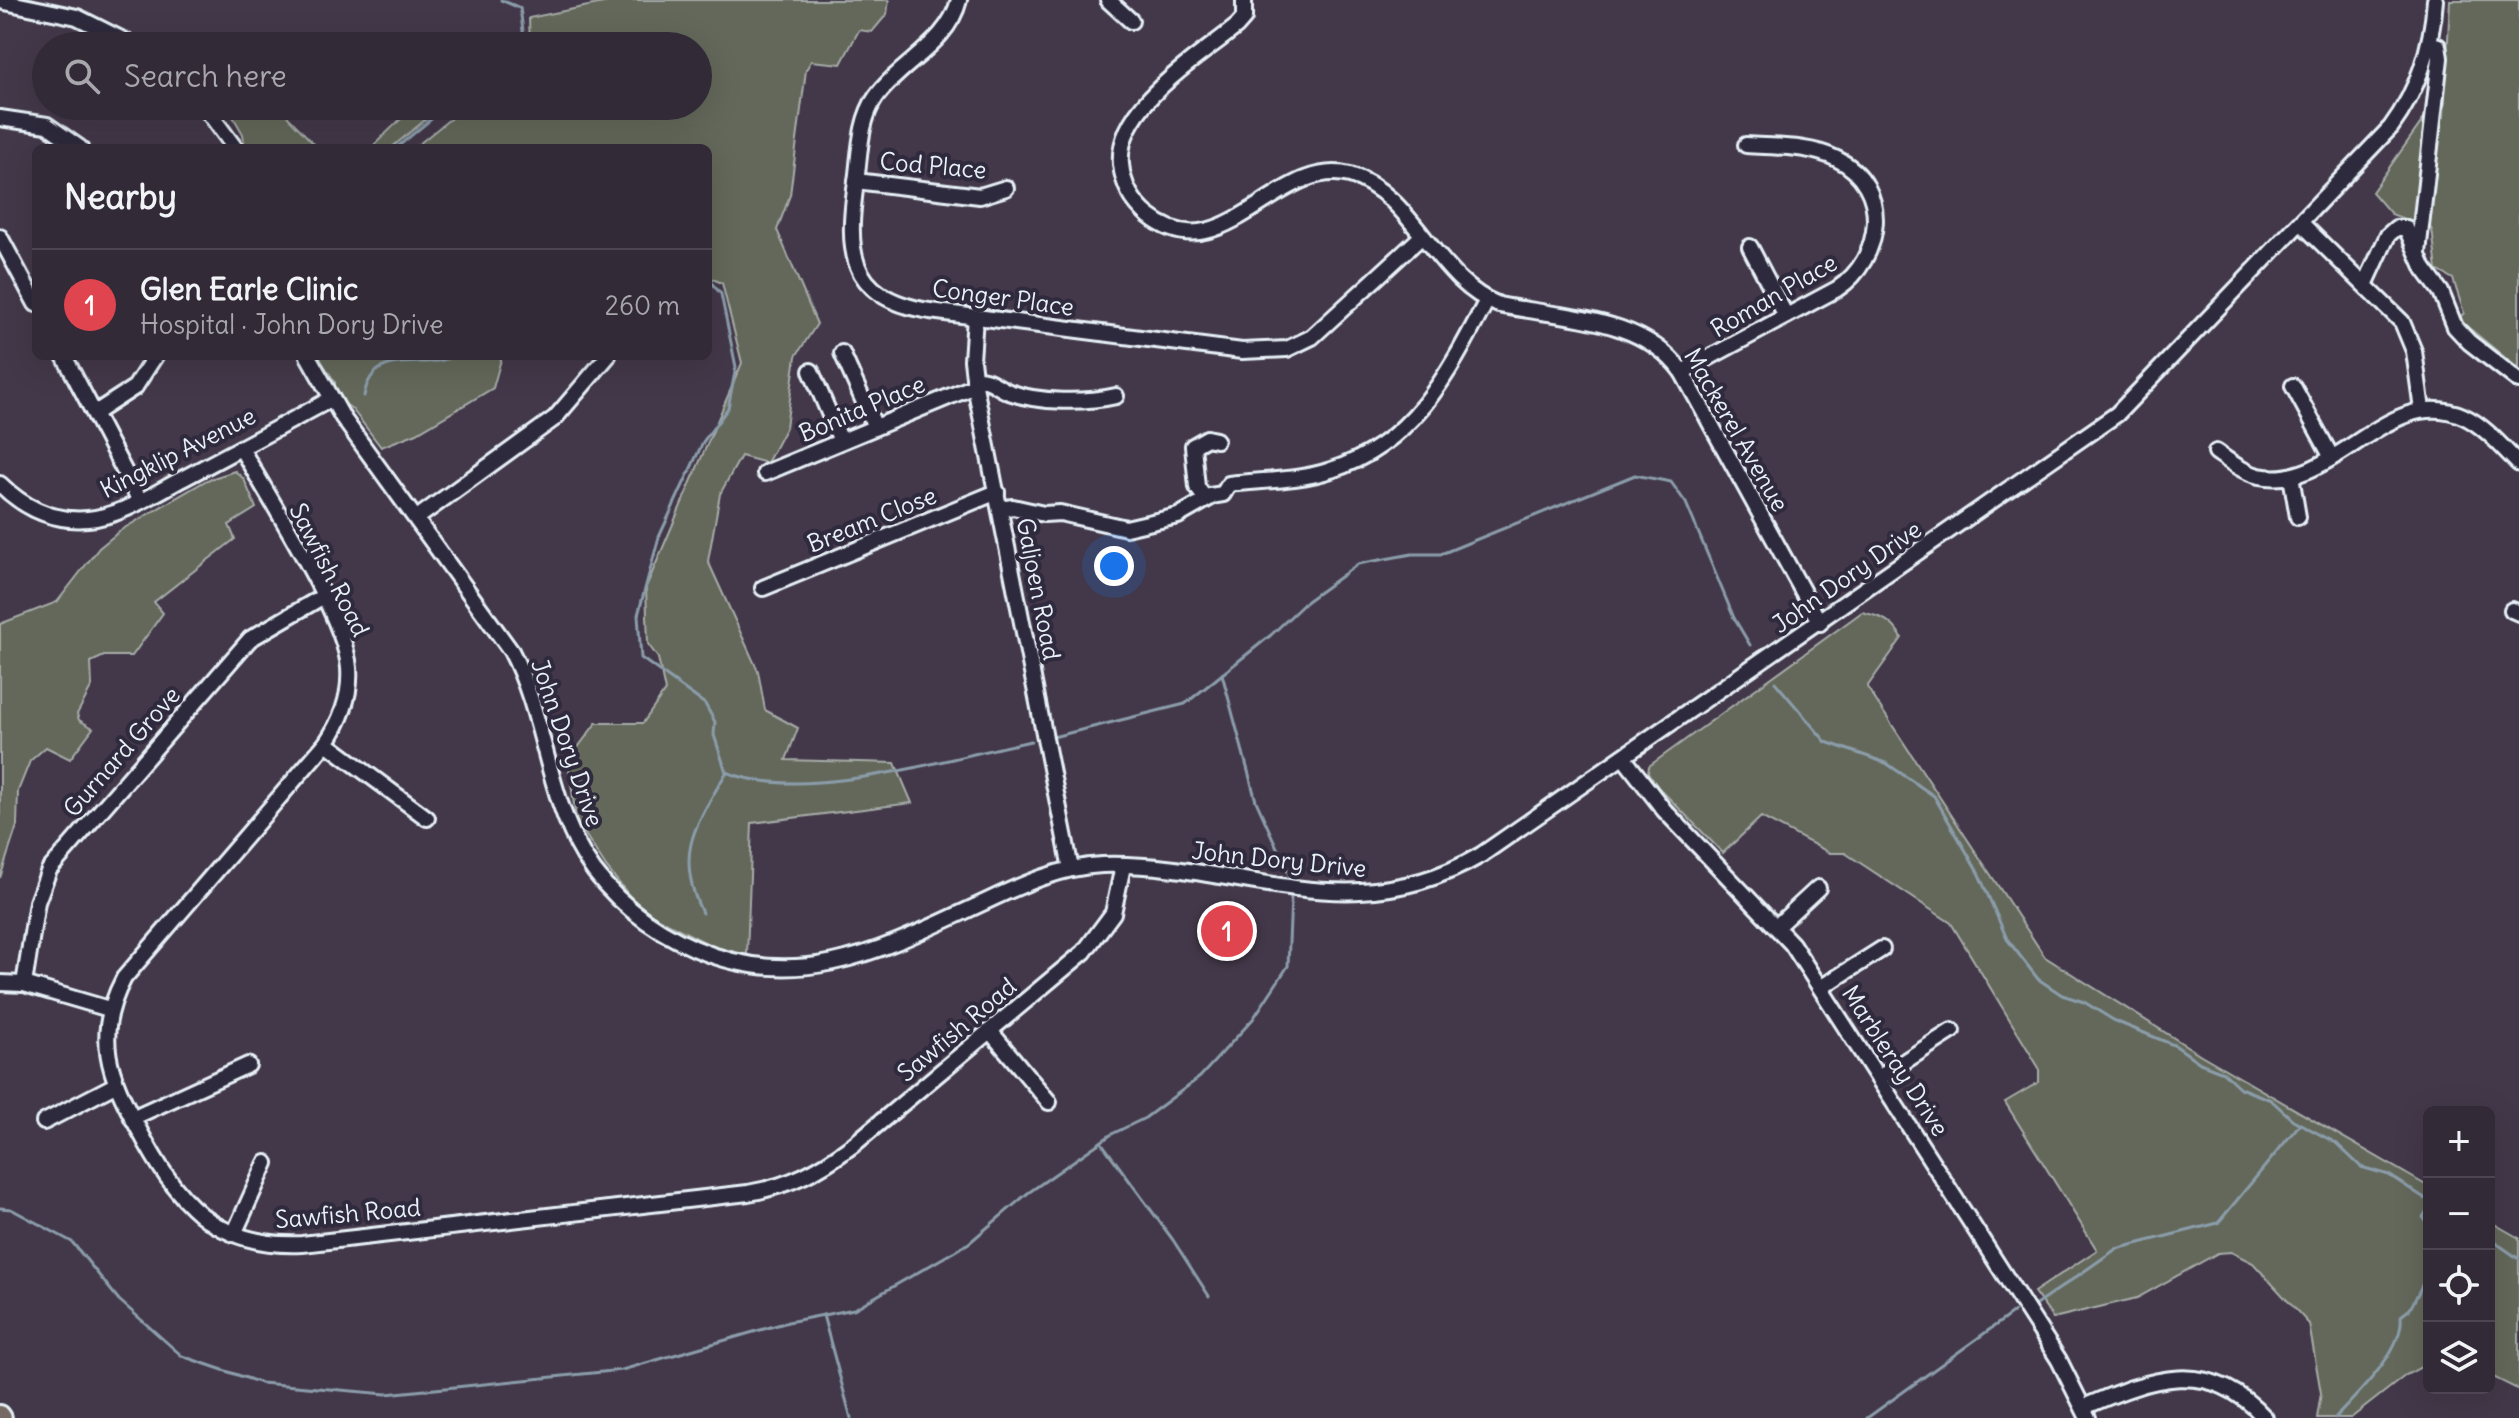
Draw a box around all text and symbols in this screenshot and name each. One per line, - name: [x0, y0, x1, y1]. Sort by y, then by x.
- search box: [32, 32, 712, 120]
- icon: search: [60, 54, 104, 98]
- text: Search here: [124, 57, 287, 95]
- street label: Cod Place: [878, 145, 988, 185]
- text: Nearby: [64, 175, 177, 218]
- street label: Roman Place: [1705, 247, 1842, 343]
- text: Glen Earle Clinic: [140, 270, 358, 308]
- street label: Conger Place: [930, 272, 1076, 322]
- text: 1: [85, 289, 95, 322]
- text: 260 m: [605, 289, 680, 322]
- text: Hospital · John Dory Drive: [140, 308, 443, 341]
- street label: Mackerel Avenue: [1678, 342, 1796, 517]
- street label: Bonita Place: [794, 368, 929, 448]
- street label: Kingklip Avenue: [95, 400, 260, 504]
- street label: Bream Close: [803, 480, 941, 559]
- street label: Sawfish Road: [283, 498, 376, 641]
- street label: John Dory Drive: [1766, 514, 1927, 639]
- street label: Galjoen Road: [1011, 515, 1067, 662]
- your location: [1094, 546, 1134, 586]
- street label: John Dory Drive: [525, 655, 611, 831]
- street label: Gurnard Grove: [56, 680, 186, 823]
- street label: John Dory Drive: [1190, 835, 1368, 883]
- pin: 1: [1201, 901, 1253, 961]
- street label: Sawfish Road: [891, 971, 1022, 1088]
- street label: Marbleray Drive: [1836, 979, 1956, 1141]
- map controls: [2423, 1106, 2495, 1394]
- button: +: [2423, 1106, 2495, 1178]
- button: −: [2423, 1178, 2495, 1250]
- street label: Sawfish Road: [274, 1192, 422, 1234]
- button: locate: [2423, 1250, 2495, 1322]
- button: layers: [2423, 1322, 2495, 1394]

